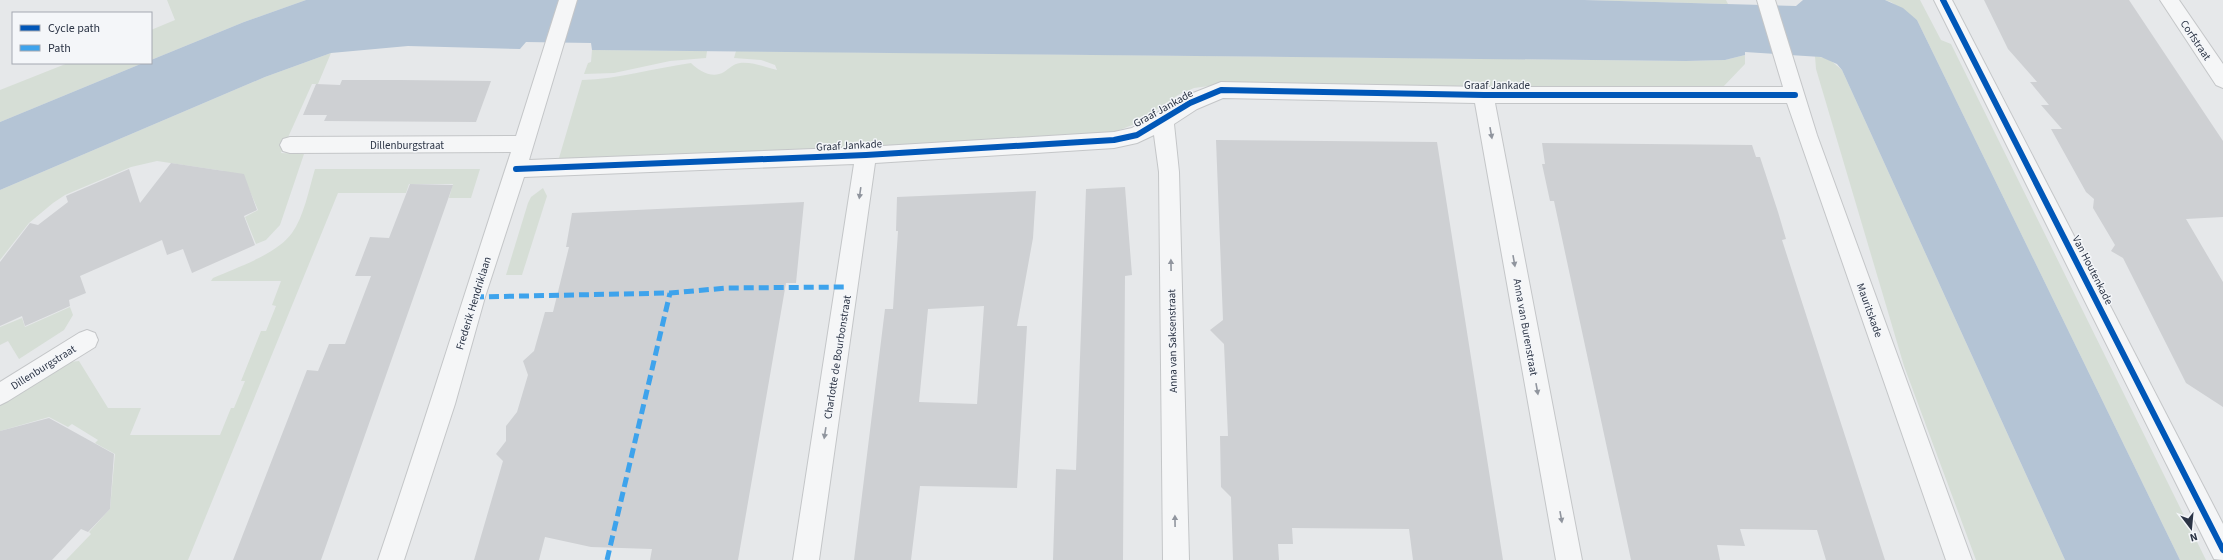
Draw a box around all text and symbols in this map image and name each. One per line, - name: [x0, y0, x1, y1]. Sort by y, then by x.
- legend: [12, 12, 152, 64]
- street label: Corfstraat: [2177, 17, 2215, 64]
- text: Cycle path: [48, 20, 100, 37]
- text: Path: [48, 40, 71, 57]
- street label: Graaf Jankade: [1464, 78, 1531, 93]
- street label: Graaf Jankade: [1131, 86, 1196, 131]
- one-way arrow: [1488, 127, 1494, 139]
- street label: Graaf Jankade: [816, 136, 883, 155]
- street label: Dillenburgstraat: [370, 138, 444, 153]
- one-way arrow: [857, 187, 863, 199]
- street label: Van Houtenkade: [2069, 233, 2117, 308]
- street label: Frederik Hendriklaan: [452, 255, 495, 352]
- one-way arrow: [1511, 255, 1517, 267]
- one-way arrow: [1168, 258, 1174, 271]
- street label: Anna van Burenstraat: [1510, 277, 1541, 377]
- street label: Mauritskade: [1853, 281, 1886, 340]
- street label: Anna van Saksenstraat: [1164, 289, 1181, 393]
- street label: Charlotte de Bourbonstraat: [820, 294, 855, 420]
- street label: Dillenburgstraat: [8, 341, 79, 393]
- one-way arrow: [1535, 383, 1541, 395]
- one-way arrow: [822, 427, 828, 439]
- north arrow: [2171, 508, 2211, 548]
- one-way arrow: [1558, 511, 1564, 523]
- one-way arrow: [1172, 514, 1178, 527]
- text: N: [2188, 529, 2199, 545]

